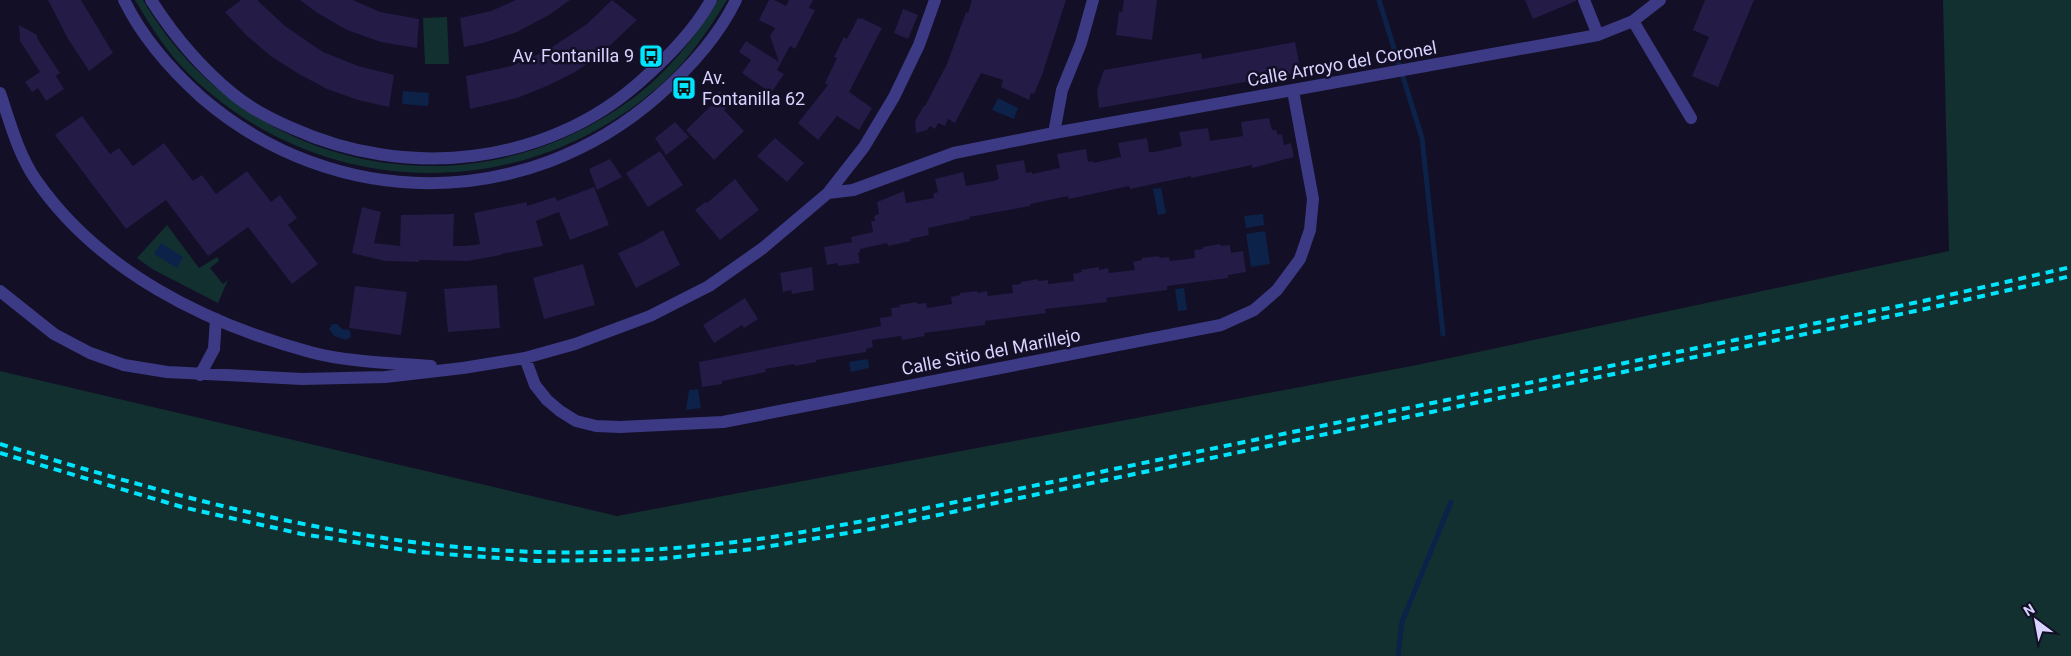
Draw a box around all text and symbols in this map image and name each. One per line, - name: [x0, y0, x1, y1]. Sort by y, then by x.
- street label: Calle Arroyo del Coronel: [1246, 37, 1438, 91]
- bus stop icon: Av. Fontanilla 9: [638, 43, 664, 69]
- place label: Av. Fontanilla 9: [513, 45, 634, 66]
- place label: Av. Fontanilla 62: [702, 67, 805, 109]
- bus stop icon: Av. Fontanilla 62: [671, 75, 697, 101]
- street label: Calle Sitio del Marillejo: [900, 324, 1082, 379]
- north arrow: [2011, 596, 2061, 646]
- text: N: [2021, 601, 2038, 619]

